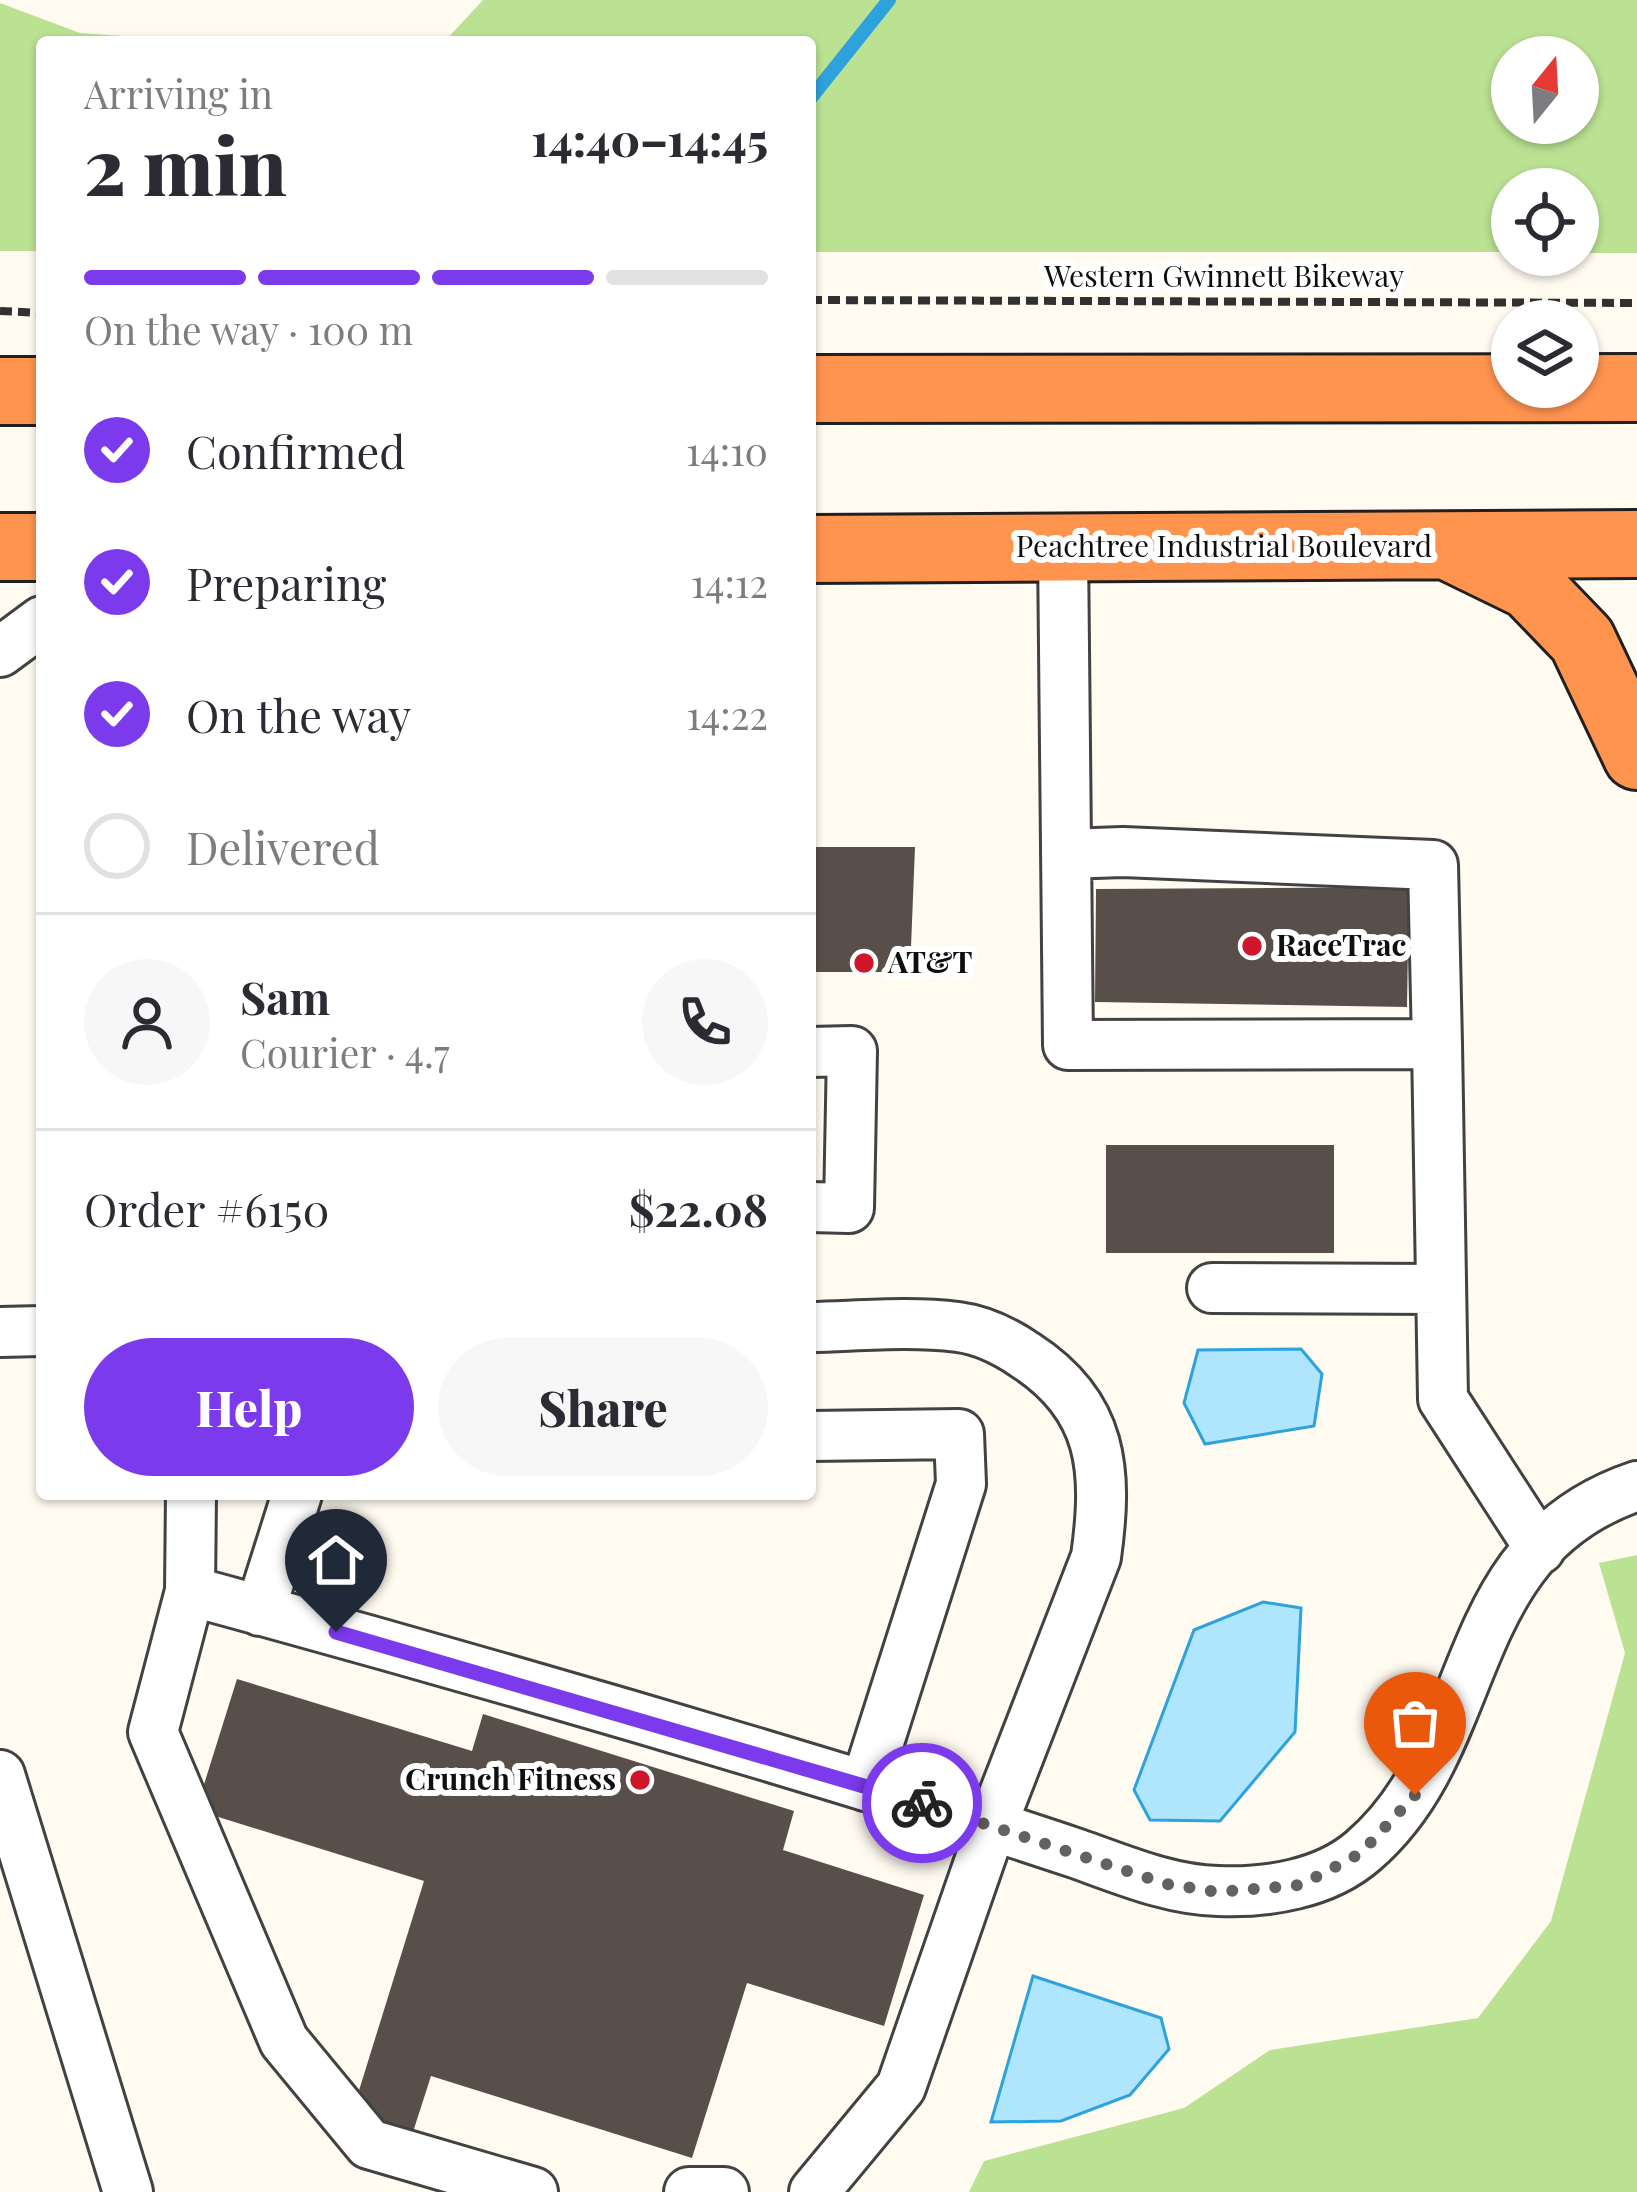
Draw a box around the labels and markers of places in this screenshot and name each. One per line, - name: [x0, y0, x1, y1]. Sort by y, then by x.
- place label: RaceTrac: [1276, 924, 1407, 964]
- marker: RaceTrac: [1239, 933, 1265, 959]
- place label: AT&T: [887, 941, 973, 981]
- marker: AT&T: [851, 950, 877, 976]
- pin: [285, 1509, 387, 1632]
- pin: [1364, 1672, 1466, 1795]
- place label: Crunch Fitness: [405, 1758, 616, 1798]
- marker: Crunch Fitness: [627, 1767, 653, 1793]

